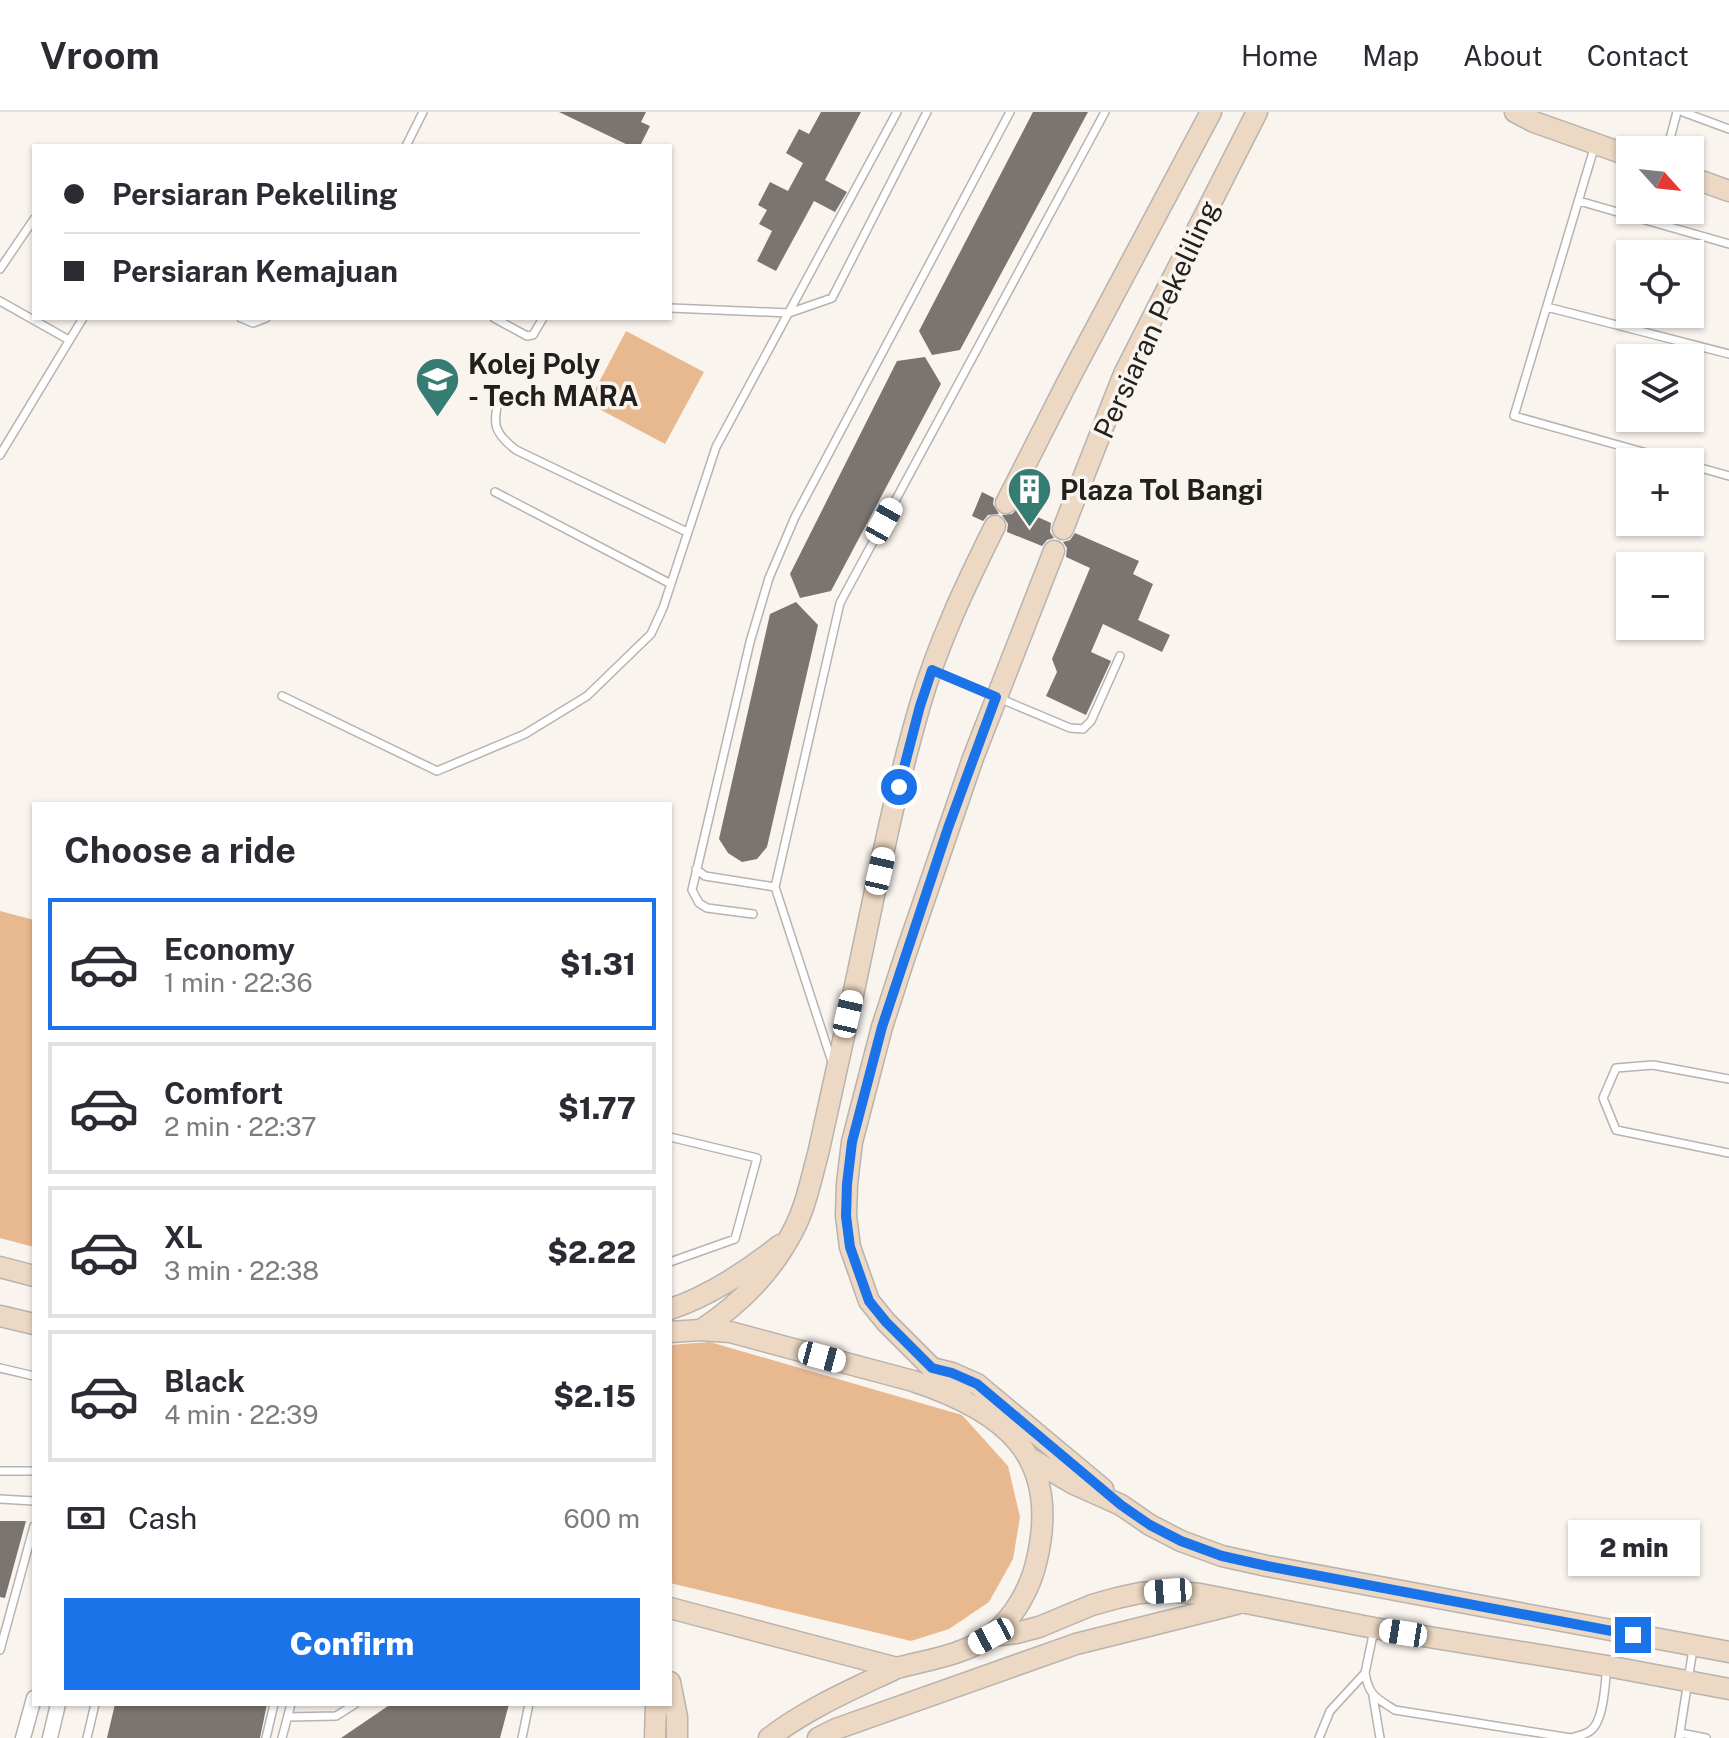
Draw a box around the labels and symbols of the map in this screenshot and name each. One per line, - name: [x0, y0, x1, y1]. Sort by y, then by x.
- north arrow: [1616, 136, 1704, 224]
- street label: Persiaran Pekeliling: [1086, 195, 1226, 443]
- place label: Kolej Poly - Tech MARA: [468, 347, 639, 412]
- school or university icon: Kolej Poly - Tech MARA: [413, 355, 461, 418]
- building icon: Plaza Tol Bangi: [1005, 465, 1053, 528]
- place label: Plaza Tol Bangi: [1060, 473, 1263, 506]
- car: [862, 494, 906, 548]
- route start: [881, 769, 917, 805]
- car: [863, 845, 897, 897]
- car: [831, 988, 865, 1040]
- car: [796, 1339, 848, 1375]
- callout: 2 min: [1567, 1519, 1699, 1575]
- car: [1143, 1577, 1193, 1605]
- car: [964, 1614, 1018, 1658]
- car: [1377, 1617, 1429, 1649]
- route end: [1615, 1617, 1651, 1653]

